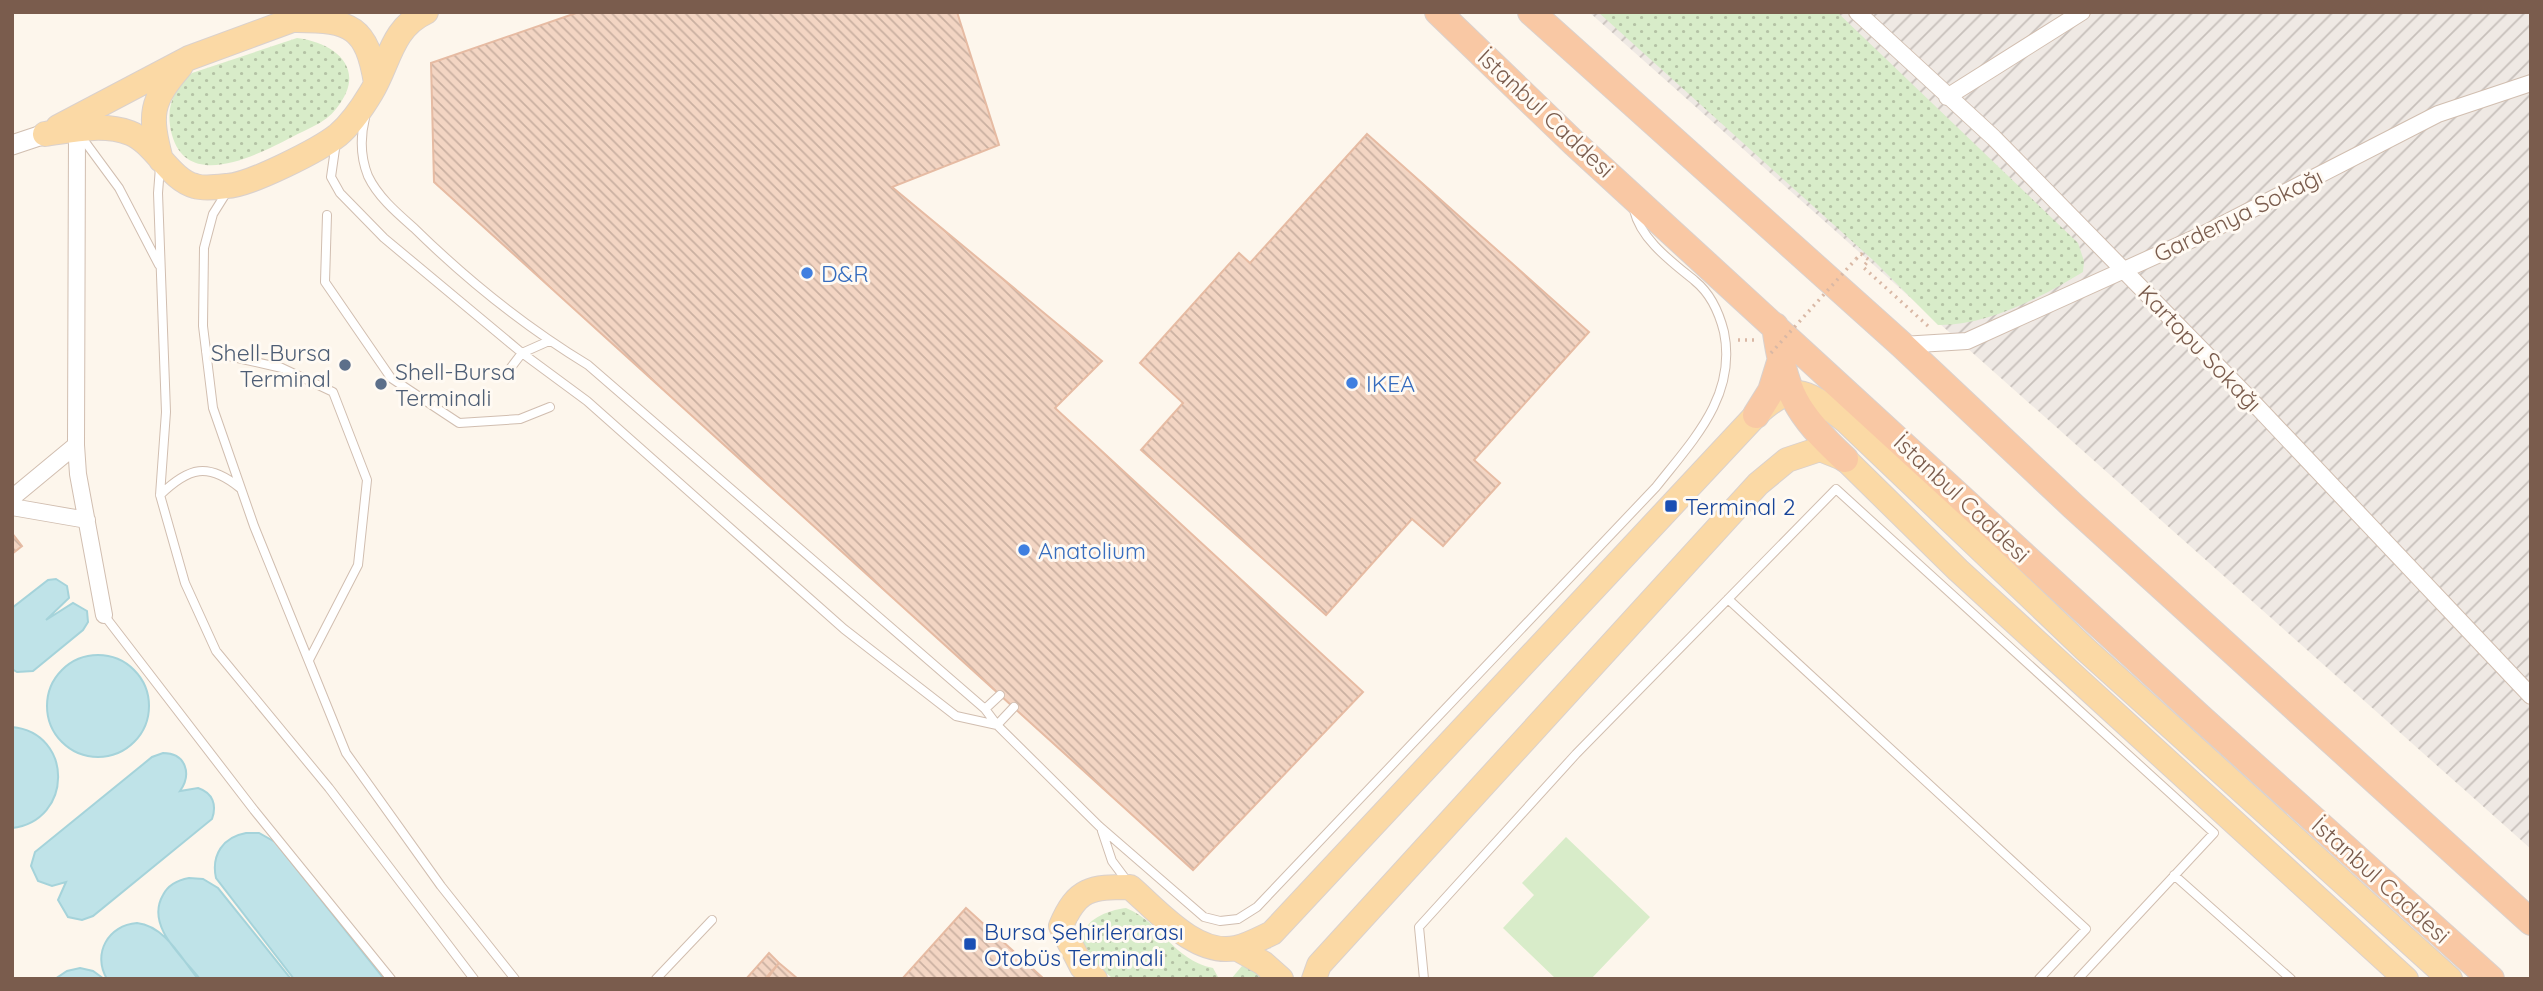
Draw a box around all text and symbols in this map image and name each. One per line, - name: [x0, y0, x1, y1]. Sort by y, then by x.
- street label: İstanbul Caddesi: [1472, 42, 1620, 184]
- street label: Gardenya Sokağı: [2149, 162, 2327, 268]
- place label: D&R: [821, 259, 869, 288]
- marker: D&R: [799, 265, 815, 281]
- street label: Kartopu Sokağı: [2132, 278, 2268, 418]
- place label: Shell-Bursa Terminal: [211, 338, 331, 393]
- marker: Shell-Bursa Terminal: [337, 357, 353, 373]
- place label: Shell-Bursa Terminali: [395, 357, 515, 412]
- place label: IKEA: [1366, 369, 1415, 398]
- marker: IKEA: [1344, 375, 1360, 391]
- marker: Shell-Bursa Terminali: [373, 376, 389, 392]
- street label: İstanbul Caddesi: [1888, 427, 2036, 569]
- place label: Terminal 2: [1685, 492, 1795, 521]
- marker: Terminal 2: [1663, 498, 1679, 514]
- place label: Anatolium: [1038, 536, 1146, 565]
- marker: Anatolium: [1016, 542, 1032, 558]
- street label: İstanbul Caddesi: [2306, 810, 2456, 950]
- place label: Bursa Şehirlerarası Otobüs Terminali: [984, 917, 1184, 972]
- marker: Bursa Şehirlerarası Otobüs Terminali: [962, 936, 978, 952]

